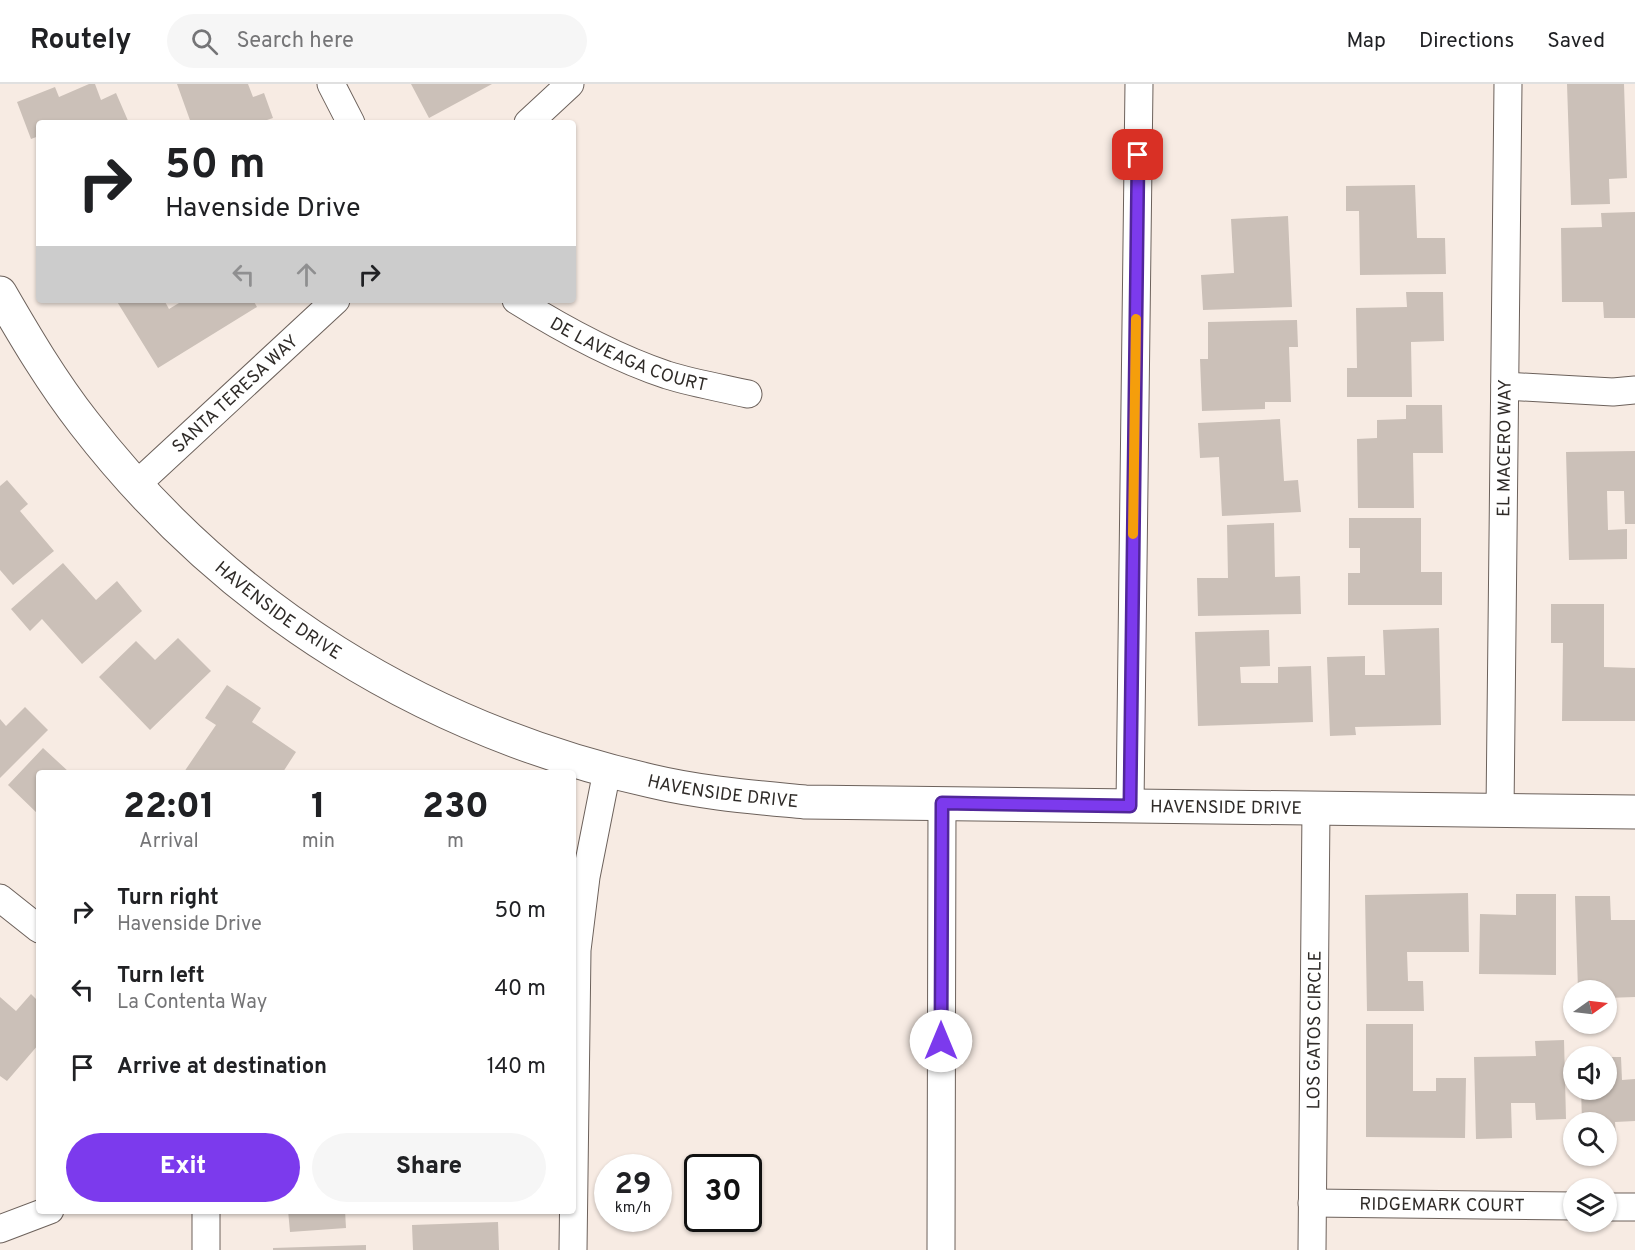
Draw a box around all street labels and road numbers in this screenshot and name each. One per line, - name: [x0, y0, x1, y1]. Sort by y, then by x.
- street label: DE LAVEAGA COURT: [545, 313, 709, 398]
- street label: SANTA TERESA WAY: [168, 331, 304, 459]
- street label: EL MACERO WAY: [1493, 379, 1518, 517]
- street label: HAVENSIDE DRIVE: [209, 557, 345, 666]
- street label: HAVENSIDE DRIVE: [645, 771, 799, 814]
- street label: HAVENSIDE DRIVE: [1150, 796, 1302, 821]
- street label: LOS GATOS CIRCLE: [1303, 950, 1328, 1110]
- street label: RIDGEMARK COURT: [1359, 1194, 1525, 1218]

